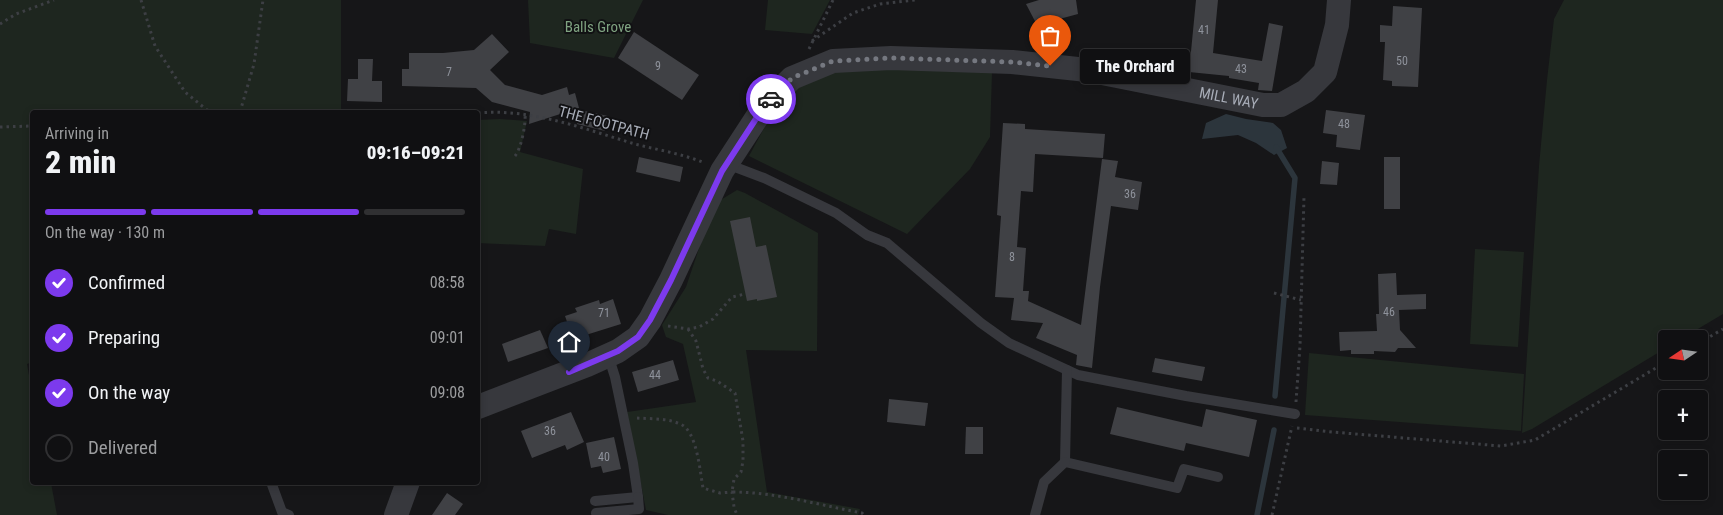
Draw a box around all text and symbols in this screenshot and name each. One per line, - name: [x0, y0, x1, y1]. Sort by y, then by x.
- pin: [1029, 15, 1071, 66]
- park label: Balls Grove: [565, 18, 631, 36]
- icon: bag: [1036, 22, 1064, 50]
- house number: 41: [1198, 23, 1210, 37]
- callout: The Orchard: [1080, 48, 1190, 84]
- house number: 50: [1396, 54, 1408, 68]
- text: The Orchard: [1096, 57, 1174, 76]
- house number: 9: [655, 59, 661, 73]
- house number: 43: [1235, 62, 1247, 76]
- house number: 7: [446, 65, 452, 79]
- courier: [746, 74, 796, 124]
- street label: MILL WAY: [1198, 84, 1260, 113]
- icon: car: [757, 85, 785, 113]
- street label: THE FOOTPATH: [557, 102, 651, 144]
- house number: 48: [1338, 117, 1350, 131]
- text: Arriving in: [45, 124, 109, 143]
- text: 09:16–09:21: [367, 141, 465, 164]
- text: 2 min: [45, 143, 116, 181]
- house number: 36: [1124, 187, 1136, 201]
- text: On the way · 130 m: [45, 223, 165, 242]
- house number: 8: [1009, 250, 1015, 264]
- icon: check: [45, 269, 73, 297]
- text: Confirmed: [88, 271, 165, 294]
- text: 08:58: [430, 273, 465, 292]
- house number: 46: [1383, 305, 1395, 319]
- house number: 71: [598, 306, 610, 320]
- pin: [548, 321, 590, 372]
- icon: check: [45, 324, 73, 352]
- text: Preparing: [88, 326, 160, 349]
- text: 09:01: [430, 328, 465, 347]
- icon: home: [555, 328, 583, 356]
- north arrow: [1658, 330, 1708, 380]
- map controls: [1658, 330, 1708, 500]
- house number: 44: [649, 368, 661, 382]
- icon: check: [45, 379, 73, 407]
- text: On the way: [88, 381, 170, 404]
- text: 09:08: [430, 383, 465, 402]
- button: +: [1658, 390, 1708, 440]
- house number: 36: [544, 424, 556, 438]
- text: Delivered: [88, 436, 157, 459]
- house number: 40: [598, 450, 610, 464]
- button: −: [1658, 450, 1708, 500]

